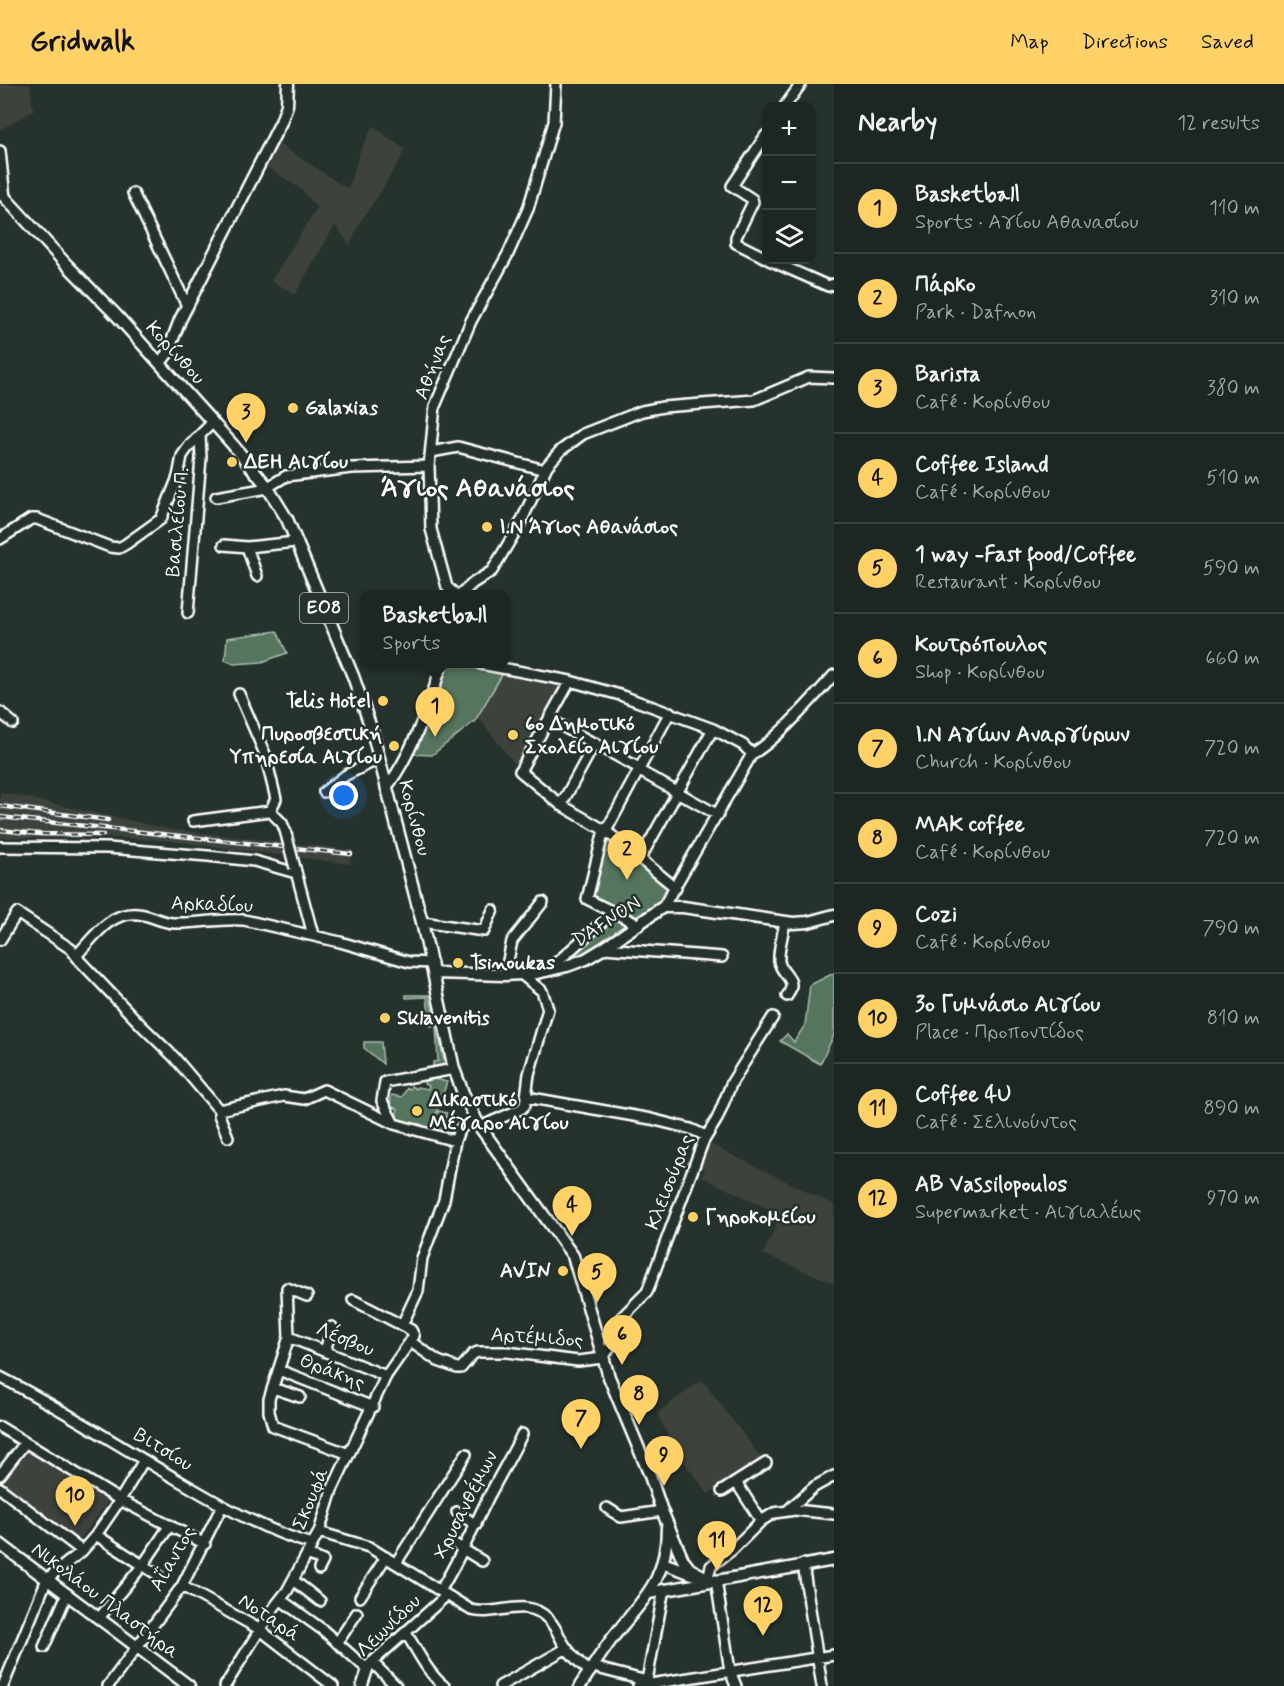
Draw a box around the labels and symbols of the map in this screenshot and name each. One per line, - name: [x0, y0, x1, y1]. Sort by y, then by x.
- street label: Κορίνθου: [139, 315, 211, 391]
- street label: Αθήνας: [408, 330, 458, 404]
- pin: 3: [226, 394, 266, 443]
- place label: Galaxias: [305, 395, 378, 422]
- marker: Galaxias: [286, 401, 300, 415]
- place label: ΔΕΗ Αιγίου: [243, 449, 348, 476]
- marker: ΔΕΗ Αιγίου: [225, 455, 239, 469]
- street label: Βασιλείου Π.: [160, 466, 196, 578]
- district label: Άγιος Αθανάσιος: [381, 472, 575, 506]
- place label: Ι.Ν Άγιος Αθανάσιος: [499, 514, 678, 541]
- marker: Ι.Ν Άγιος Αθανάσιος: [480, 520, 494, 534]
- road number: ΕΟ8: [300, 593, 348, 623]
- place label: Telis Hotel: [286, 688, 371, 715]
- pin: 1: [416, 688, 454, 737]
- marker: Telis Hotel: [376, 694, 390, 708]
- place label: 6ο Δημοτικό Σχολείο Αιγίου: [525, 711, 658, 761]
- place label: Πυροσβεστική Υπηρεσία Αιγίου: [229, 721, 382, 771]
- marker: 6ο Δημοτικό Σχολείο Αιγίου: [506, 728, 520, 742]
- marker: Πυροσβεστική Υπηρεσία Αιγίου: [387, 739, 401, 753]
- street label: Κορίνθου: [391, 777, 437, 859]
- your location: [329, 781, 358, 810]
- pin: 2: [608, 830, 646, 880]
- street label: Αρκαδίου: [171, 890, 253, 920]
- street label: DAFNON: [567, 890, 647, 954]
- place label: Tsinoukas: [470, 950, 555, 977]
- marker: Tsinoukas: [451, 956, 465, 970]
- place label: Sklavenitis: [397, 1005, 490, 1032]
- marker: Sklavenitis: [378, 1011, 392, 1025]
- place label: Δικαστικό Μέγαρο Αιγίου: [428, 1087, 569, 1137]
- marker: Δικαστικό Μέγαρο Αιγίου: [410, 1104, 424, 1118]
- street label: Κλεισούρας: [639, 1130, 701, 1234]
- pin: 4: [552, 1186, 592, 1236]
- place label: Γηροκομείου: [705, 1204, 815, 1231]
- marker: Γηροκομείου: [686, 1210, 700, 1224]
- pin: 5: [578, 1254, 616, 1303]
- place label: AVIN: [500, 1258, 551, 1285]
- marker: AVIN: [556, 1264, 570, 1278]
- street label: Λέσβου: [312, 1316, 378, 1364]
- pin: 6: [602, 1316, 642, 1365]
- street label: Αρτέμιδος: [490, 1321, 584, 1355]
- street label: Θράκης: [295, 1347, 369, 1397]
- pin: 8: [620, 1376, 658, 1425]
- pin: 7: [562, 1400, 600, 1449]
- street label: Βιτσίου: [128, 1422, 198, 1478]
- pin: 9: [644, 1436, 684, 1486]
- street label: Χρυσανθέμων: [427, 1446, 505, 1564]
- street label: Σκουφά: [286, 1463, 336, 1534]
- pin: 10: [56, 1476, 94, 1526]
- street label: Αΐαντος: [143, 1521, 203, 1597]
- pin: 11: [698, 1522, 736, 1571]
- street label: Νικολάου Πλαστήρα: [25, 1536, 185, 1666]
- pin: 12: [744, 1586, 783, 1636]
- street label: Νοταρά: [233, 1587, 306, 1649]
- street label: Λεωνίδου: [351, 1588, 427, 1664]

